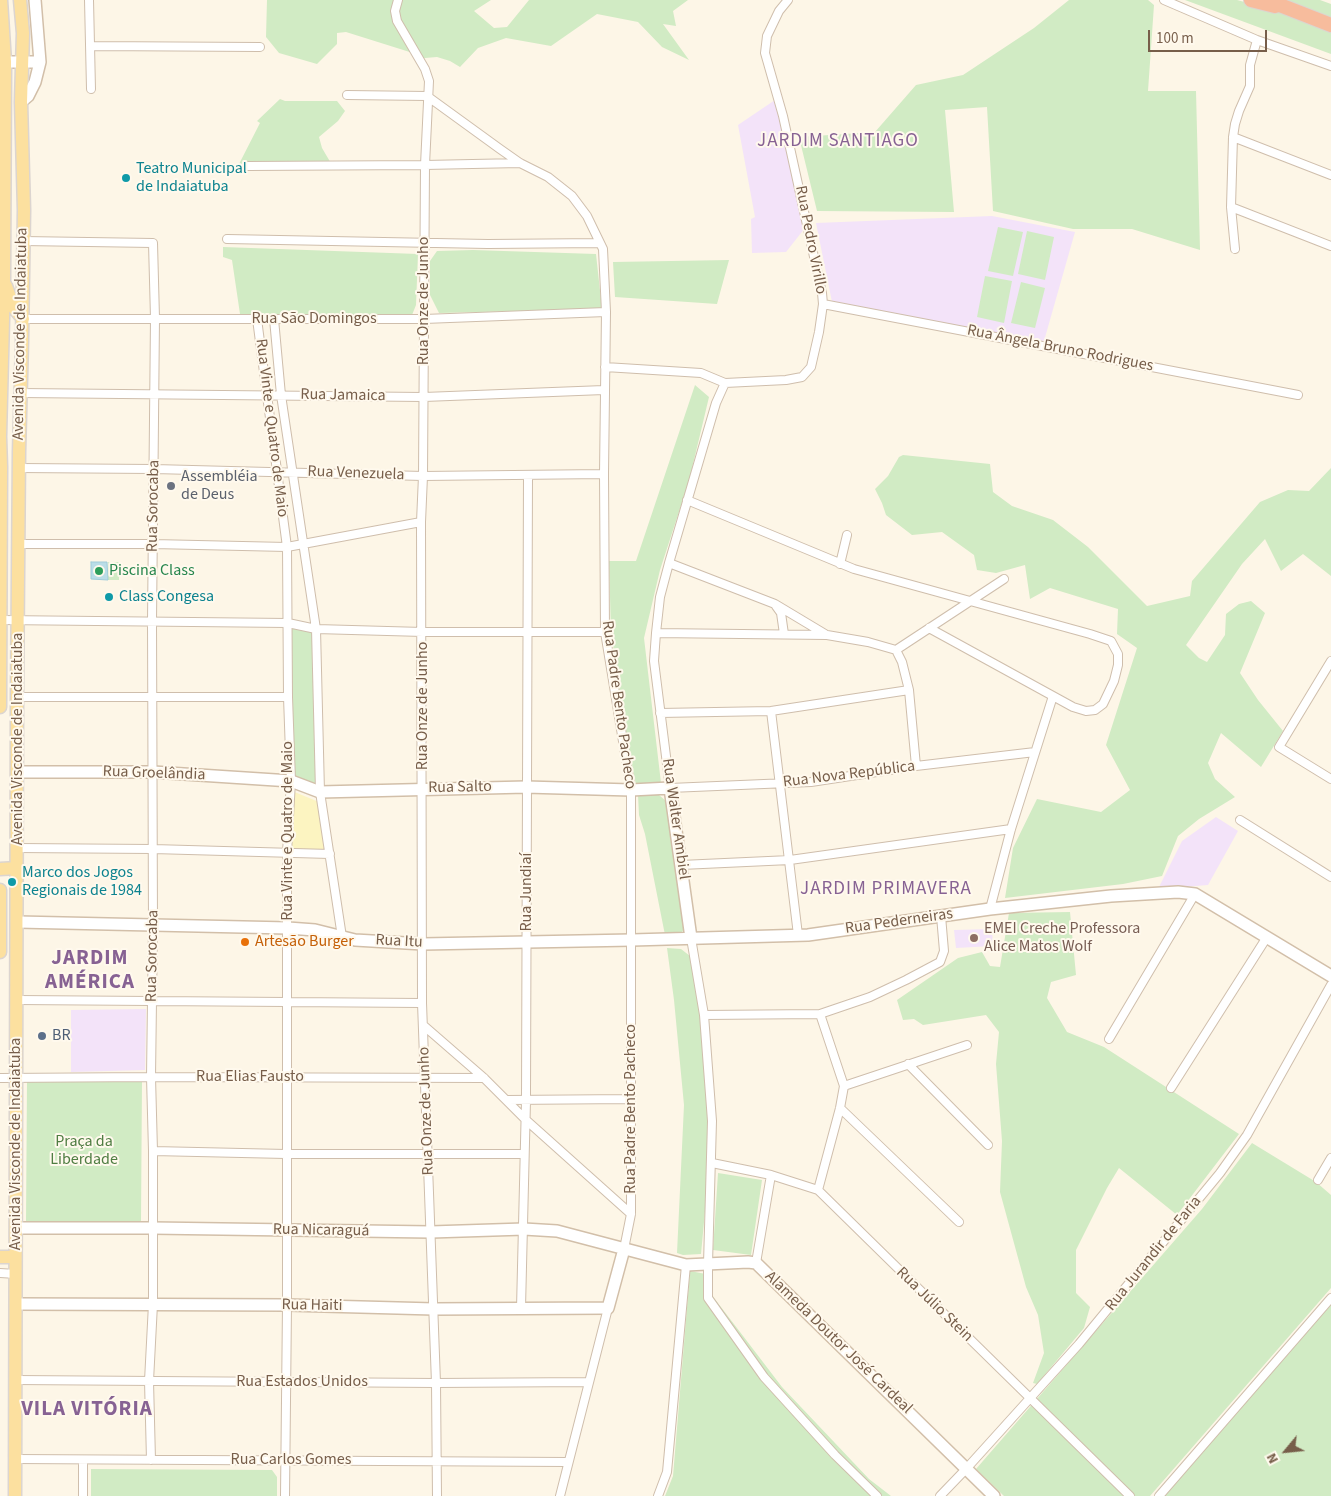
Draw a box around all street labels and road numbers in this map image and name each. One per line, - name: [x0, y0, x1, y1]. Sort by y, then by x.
- street label: Rua Pedro Virillo: [790, 184, 830, 296]
- street label: Avenida Visconde de Indaiatuba: [10, 228, 32, 440]
- street label: Rua Onze de Junho: [414, 237, 434, 365]
- street label: Rua São Domingos: [251, 309, 377, 329]
- street label: Rua Ângela Bruno Rodrigues: [965, 322, 1155, 376]
- street label: Rua Vinte e Quatro de Maio: [251, 338, 291, 518]
- street label: Rua Jamaica: [300, 386, 386, 406]
- street label: Rua Sorocaba: [144, 460, 164, 552]
- street label: Rua Venezuela: [307, 463, 405, 485]
- street label: Rua Padre Bento Pacheco: [597, 619, 639, 791]
- street label: Avenida Visconde de Indaiatuba: [8, 633, 28, 845]
- street label: Rua Onze de Junho: [413, 642, 433, 770]
- street label: Rua Vinte e Quatro de Maio: [278, 741, 298, 921]
- street label: Rua Walter Ambiel: [657, 757, 693, 881]
- street label: Rua Nova República: [782, 757, 916, 793]
- street label: Rua Groelândia: [102, 763, 206, 785]
- street label: Rua Salto: [428, 778, 492, 798]
- street label: Rua Jundiaí: [517, 852, 537, 932]
- street label: Rua Pederneiras: [844, 905, 954, 939]
- street label: Rua Sorocaba: [143, 910, 163, 1002]
- street label: Rua Itu: [375, 931, 423, 953]
- street label: Rua Padre Bento Pacheco: [621, 1024, 641, 1194]
- street label: Avenida Visconde de Indaiatuba: [6, 1038, 26, 1250]
- street label: Rua Onze de Junho: [415, 1046, 439, 1176]
- street label: Rua Elias Fausto: [196, 1067, 304, 1087]
- street label: Rua Jurandir de Faria: [1102, 1193, 1206, 1315]
- street label: Rua Nicaraguá: [273, 1221, 369, 1241]
- street label: Rua Júlio Stein: [892, 1264, 976, 1346]
- street label: Alameda Doutor José Cardeal: [760, 1268, 916, 1418]
- street label: Rua Haiti: [281, 1296, 343, 1316]
- street label: Rua Estados Unidos: [236, 1372, 368, 1392]
- street label: Rua Carlos Gomes: [231, 1450, 351, 1470]

